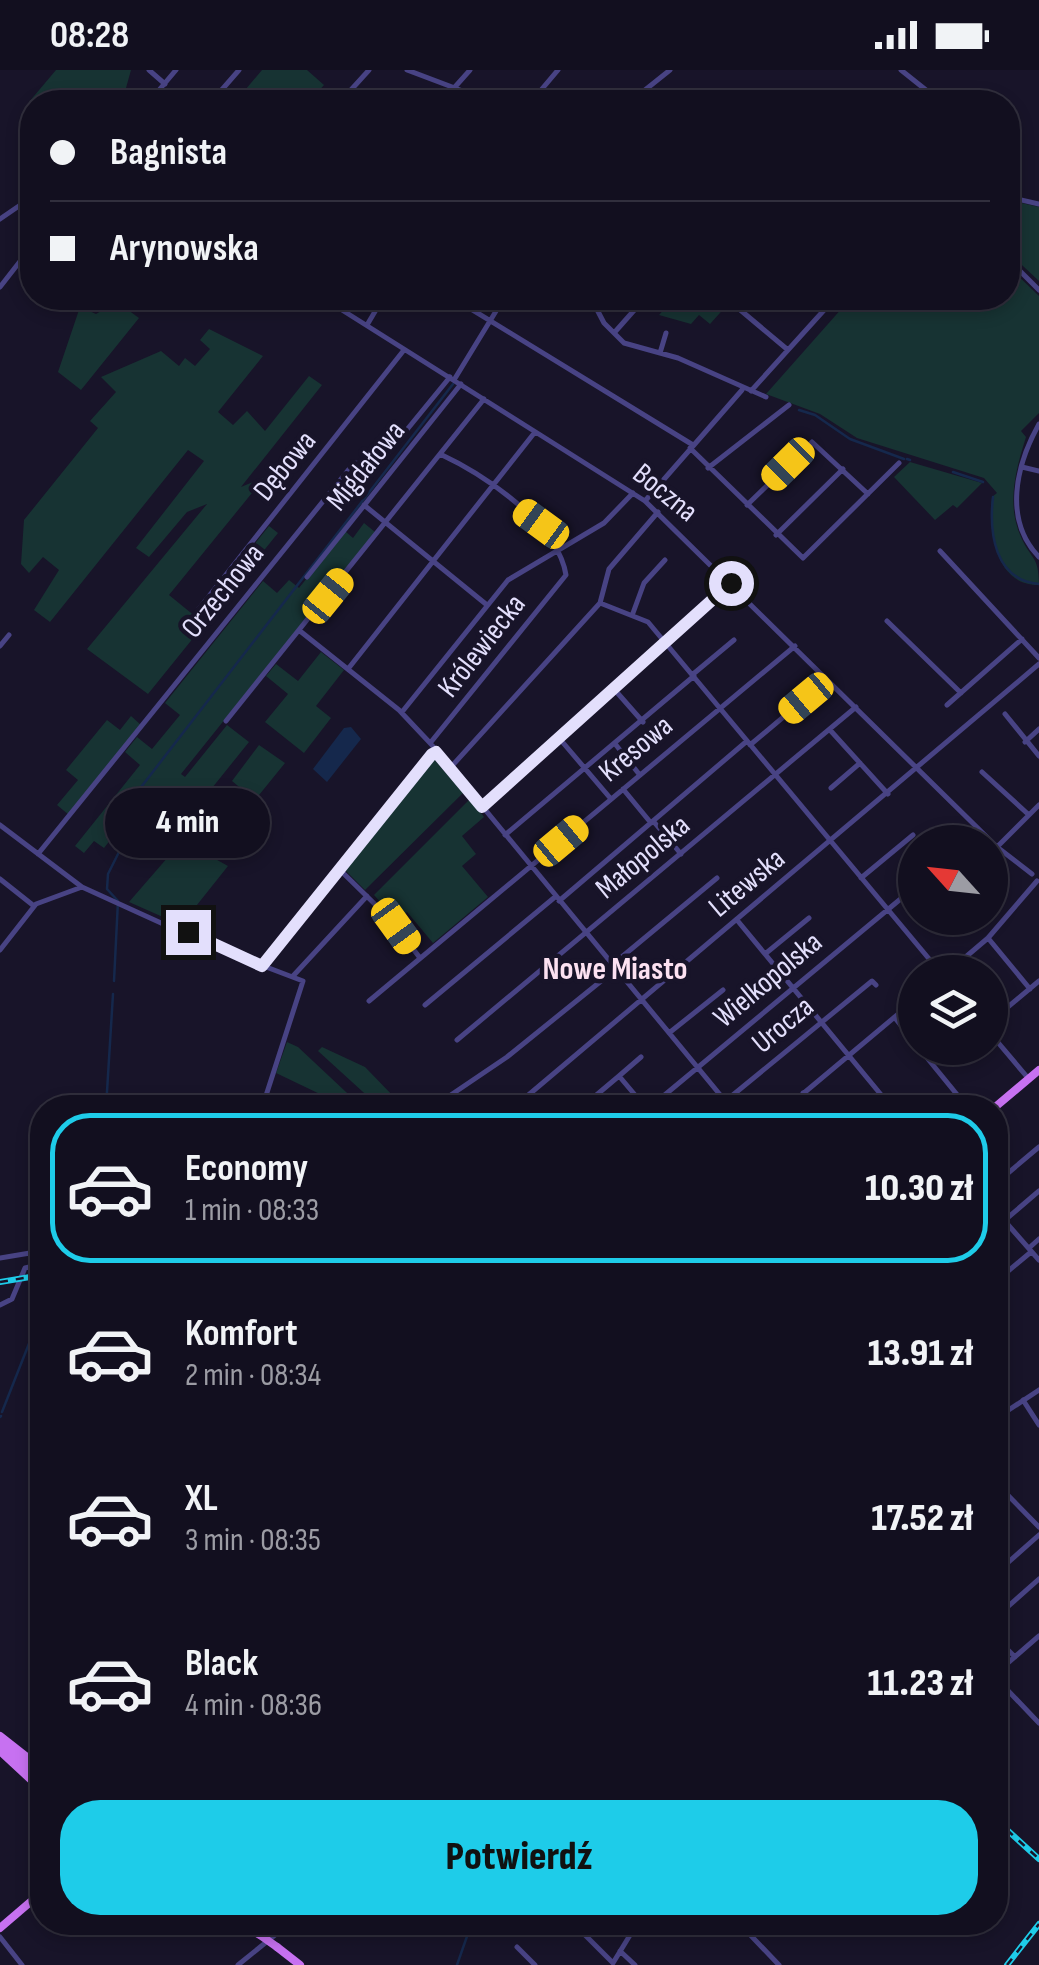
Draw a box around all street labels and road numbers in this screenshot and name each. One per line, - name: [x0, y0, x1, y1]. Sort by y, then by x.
- street label: Migdałowa: [319, 414, 413, 518]
- street label: Dębowa: [246, 424, 324, 508]
- street label: Boczna: [625, 456, 705, 530]
- street label: Orzechowa: [174, 537, 272, 645]
- street label: Królewiecka: [431, 587, 533, 705]
- street label: Kresowa: [592, 708, 680, 790]
- street label: Małopolska: [589, 807, 697, 907]
- street label: Litewska: [702, 841, 792, 925]
- street label: Wielkopolska: [706, 924, 830, 1036]
- street label: Urocza: [745, 989, 821, 1061]

